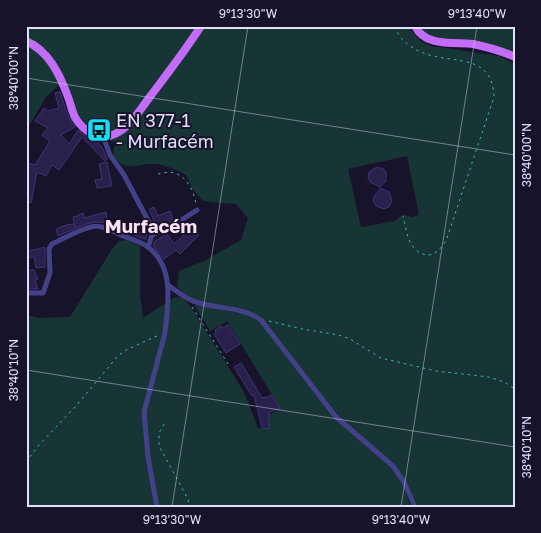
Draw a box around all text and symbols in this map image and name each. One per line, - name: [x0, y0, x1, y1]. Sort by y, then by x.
- text: 9°13'30"W: [219, 6, 278, 21]
- text: 9°13'40"W: [448, 6, 507, 21]
- text: 38°40'00"N: [6, 46, 21, 110]
- place label: EN 377-1 - Murfacém: [116, 109, 214, 152]
- bus stop icon: EN 377-1 - Murfacém: [86, 117, 112, 143]
- text: 38°40'00"N: [519, 123, 534, 187]
- district label: Murfacém: [105, 214, 197, 237]
- text: 38°40'10"N: [6, 339, 21, 401]
- text: 38°40'10"N: [519, 416, 534, 478]
- text: 9°13'30"W: [143, 512, 202, 527]
- text: 9°13'40"W: [372, 512, 431, 527]

